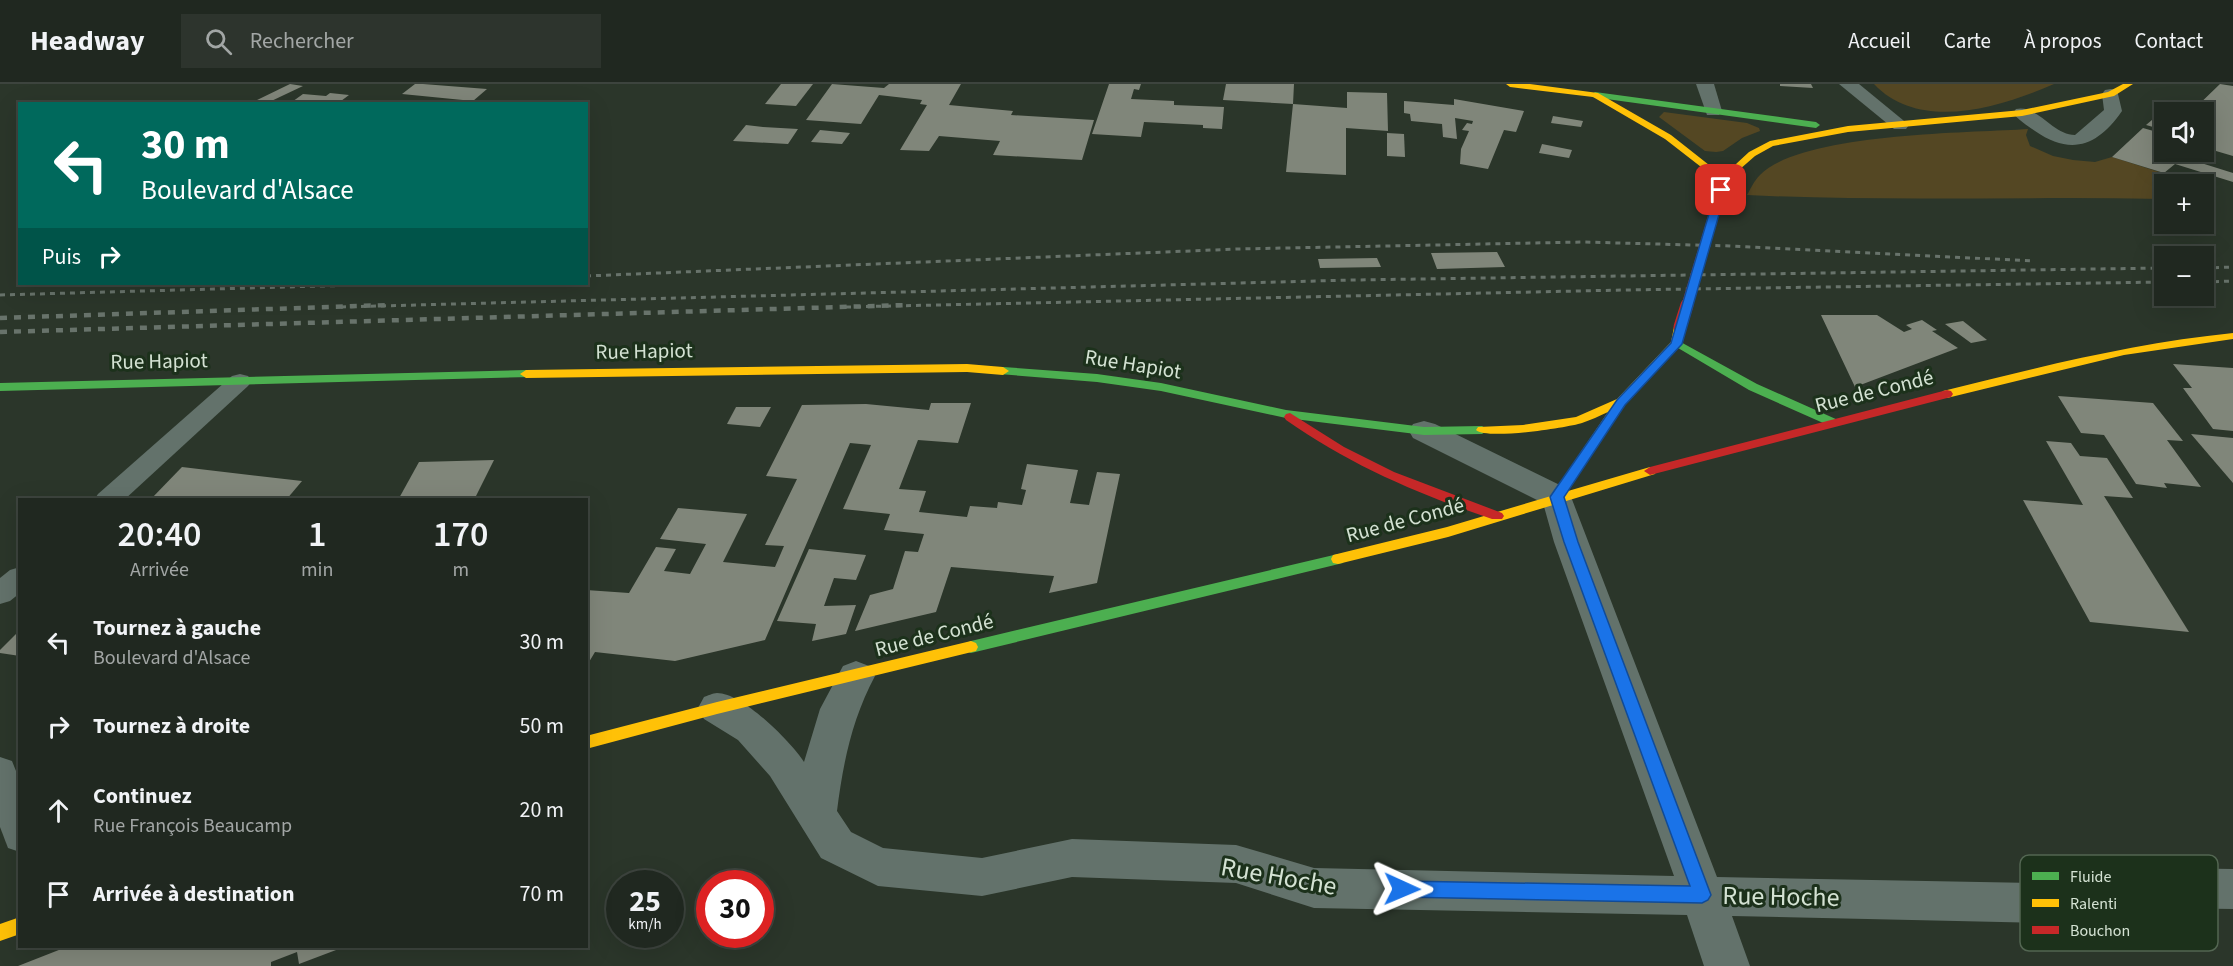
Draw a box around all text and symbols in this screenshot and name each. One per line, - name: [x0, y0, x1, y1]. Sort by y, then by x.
- search box: [181, 14, 601, 68]
- text: Headway: [30, 21, 145, 61]
- icon: search: [202, 25, 235, 58]
- text: Rechercher: [250, 25, 354, 57]
- text: Accueil: [1848, 26, 1911, 56]
- text: Carte: [1944, 26, 1991, 56]
- text: À propos: [2024, 26, 2101, 56]
- text: Contact: [2134, 26, 2203, 56]
- map controls: [2154, 102, 2214, 306]
- button: sound: [2154, 102, 2214, 162]
- text: 30 m: [141, 115, 230, 175]
- icon: left: [42, 126, 120, 204]
- pin: [1695, 164, 1746, 215]
- text: Boulevard d'Alsace: [141, 171, 354, 210]
- icon: arrive: [1704, 173, 1737, 206]
- button: +: [2154, 174, 2214, 234]
- icon: right: [93, 240, 126, 273]
- text: Puis: [42, 241, 81, 273]
- button: −: [2154, 246, 2214, 306]
- street label: Rue Hapiot: [595, 335, 693, 367]
- street label: Rue Hapiot: [1083, 342, 1183, 386]
- street label: Rue Hapiot: [110, 345, 208, 377]
- street label: Rue de Condé: [1812, 362, 1936, 420]
- street label: Rue de Condé: [1343, 490, 1467, 550]
- text: 20:40: [118, 509, 201, 560]
- text: 1: [308, 509, 326, 560]
- text: 170: [433, 509, 488, 560]
- text: Arrivée: [130, 556, 189, 584]
- text: min: [301, 556, 333, 584]
- text: m: [452, 556, 469, 584]
- street label: Rue de Condé: [872, 606, 996, 664]
- text: Tournez à gauche: [93, 612, 261, 644]
- icon: left: [42, 626, 75, 659]
- text: 30 m: [519, 626, 564, 658]
- text: Boulevard d'Alsace: [93, 644, 251, 672]
- icon: right: [42, 710, 75, 743]
- text: Tournez à droite: [93, 710, 250, 742]
- text: 50 m: [519, 710, 564, 742]
- text: Continuez: [93, 780, 192, 812]
- icon: ahead: [42, 794, 75, 827]
- text: 20 m: [519, 794, 564, 826]
- text: Rue François Beaucamp: [93, 812, 292, 840]
- street label: Rue Hoche: [1218, 848, 1340, 905]
- legend: [2020, 855, 2218, 951]
- position arrow: [1370, 857, 1434, 921]
- text: Fluide: [2070, 866, 2112, 888]
- speed limit sign: 30: [696, 870, 774, 948]
- street label: Rue Hoche: [1722, 877, 1840, 916]
- icon: arrive: [42, 878, 75, 911]
- text: Arrivée à destination: [93, 878, 295, 910]
- text: 70 m: [519, 878, 564, 910]
- text: 25: [629, 880, 661, 923]
- text: Ralenti: [2070, 893, 2117, 915]
- text: km/h: [628, 914, 662, 935]
- text: Bouchon: [2070, 920, 2130, 942]

